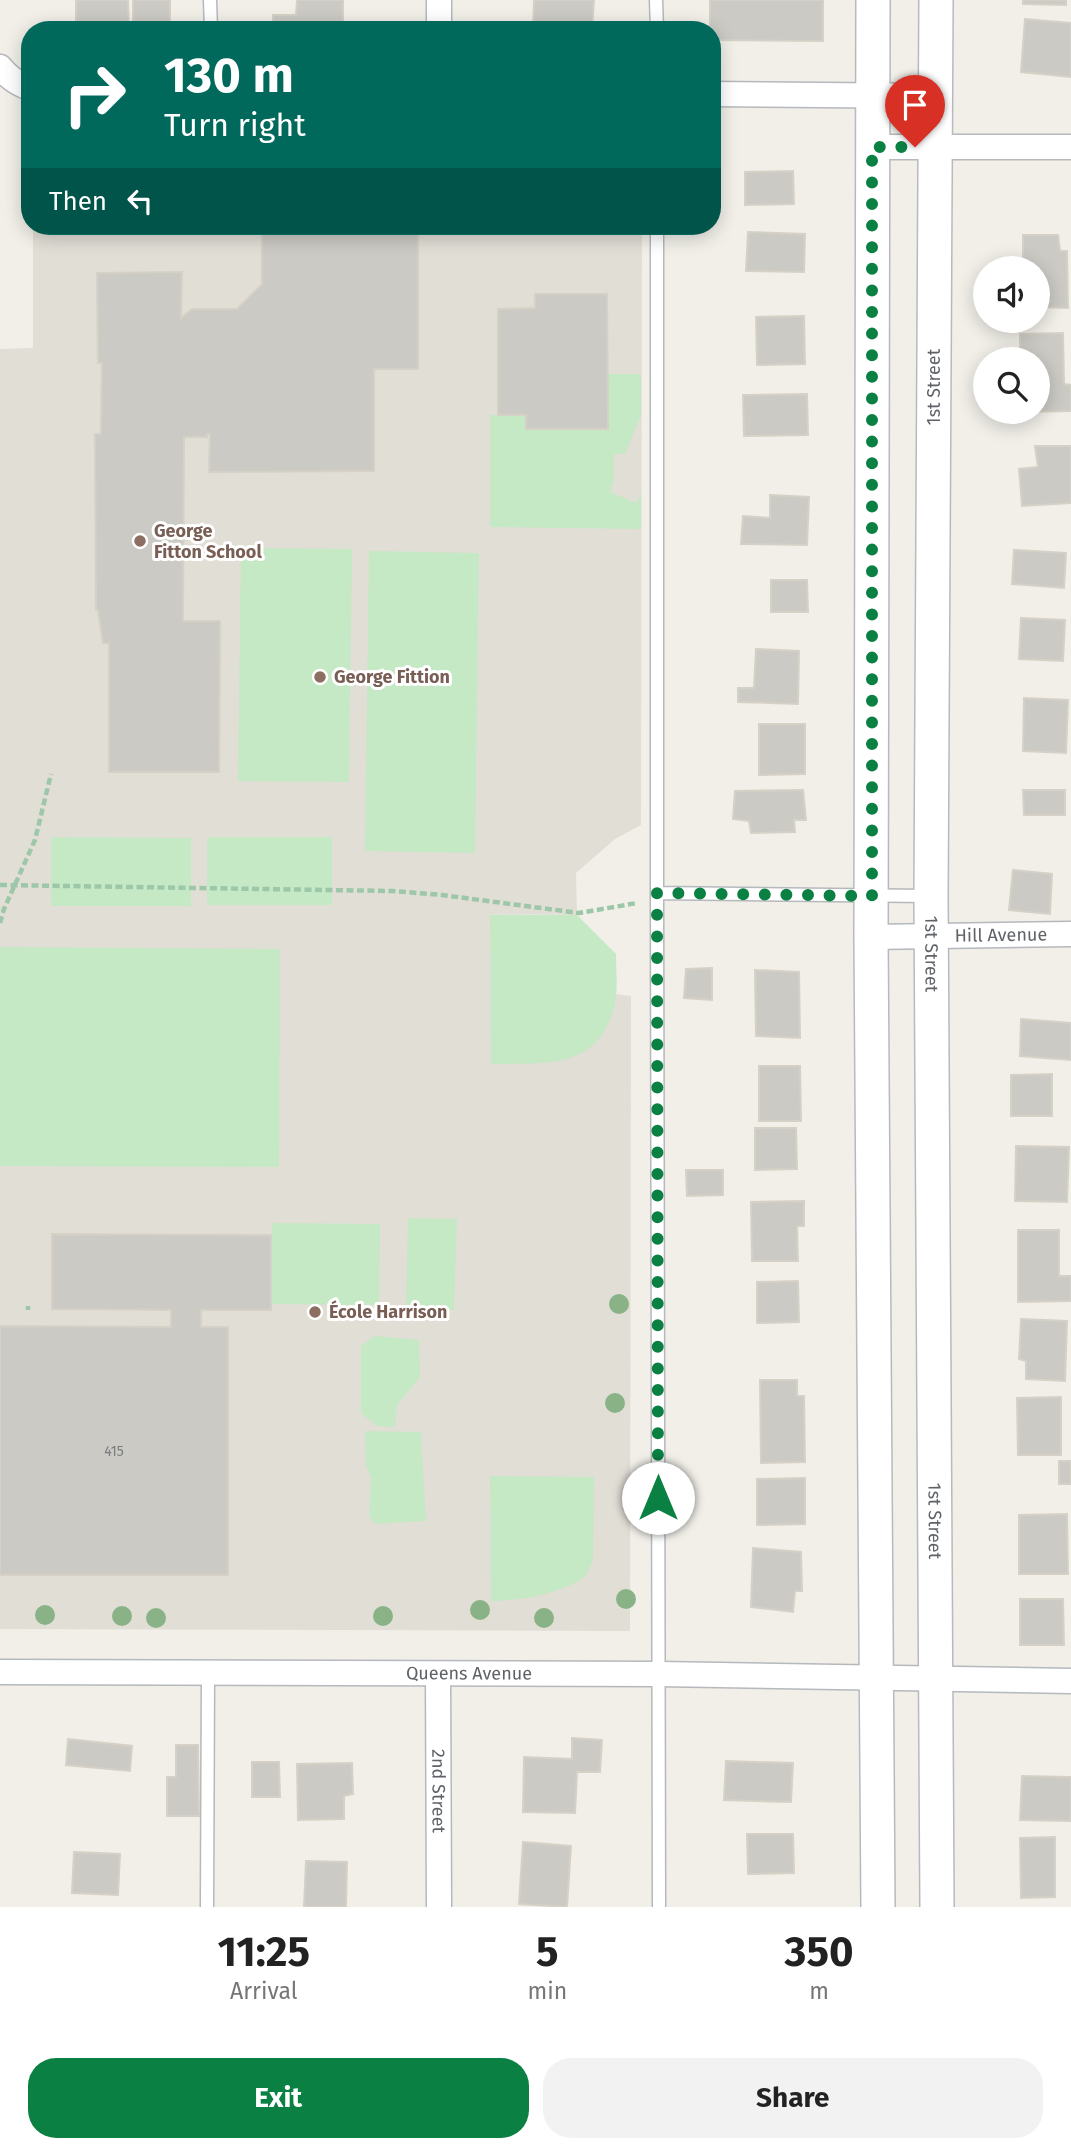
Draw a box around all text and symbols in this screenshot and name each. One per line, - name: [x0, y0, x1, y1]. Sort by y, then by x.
- text: 130 m: [164, 46, 294, 105]
- icon: right: [49, 49, 140, 140]
- pin: [885, 75, 945, 147]
- icon: arrive: [896, 86, 934, 124]
- text: Turn right: [164, 106, 306, 144]
- icon: left: [121, 182, 159, 220]
- text: Then: [49, 186, 107, 217]
- map controls: [973, 256, 1050, 424]
- button: sound: [973, 256, 1050, 333]
- button: search: [973, 347, 1050, 424]
- street label: 1st Street: [923, 348, 945, 425]
- place label: George Fitton School: [154, 520, 262, 563]
- marker: George Fitton School: [132, 533, 148, 549]
- place label: George Fittion: [334, 666, 450, 688]
- marker: George Fittion: [312, 669, 328, 685]
- street label: 1st Street: [920, 916, 943, 993]
- street label: Hill Avenue: [955, 923, 1047, 947]
- place label: École Harrison: [329, 1300, 447, 1323]
- marker: École Harrison: [307, 1304, 323, 1320]
- house number: 415: [104, 1443, 124, 1460]
- position arrow: [621, 1461, 695, 1535]
- street label: 1st Street: [923, 1483, 946, 1560]
- street label: Queens Avenue: [406, 1662, 532, 1685]
- street label: 2nd Street: [427, 1749, 450, 1833]
- text: 11:25: [217, 1927, 310, 1977]
- text: 5: [536, 1927, 559, 1977]
- text: 350: [785, 1927, 854, 1977]
- text: Arrival: [230, 1977, 297, 2005]
- text: min: [527, 1977, 567, 2005]
- text: m: [809, 1977, 829, 2005]
- button: Exit: [28, 2058, 529, 2138]
- button: Share: [543, 2058, 1043, 2138]

